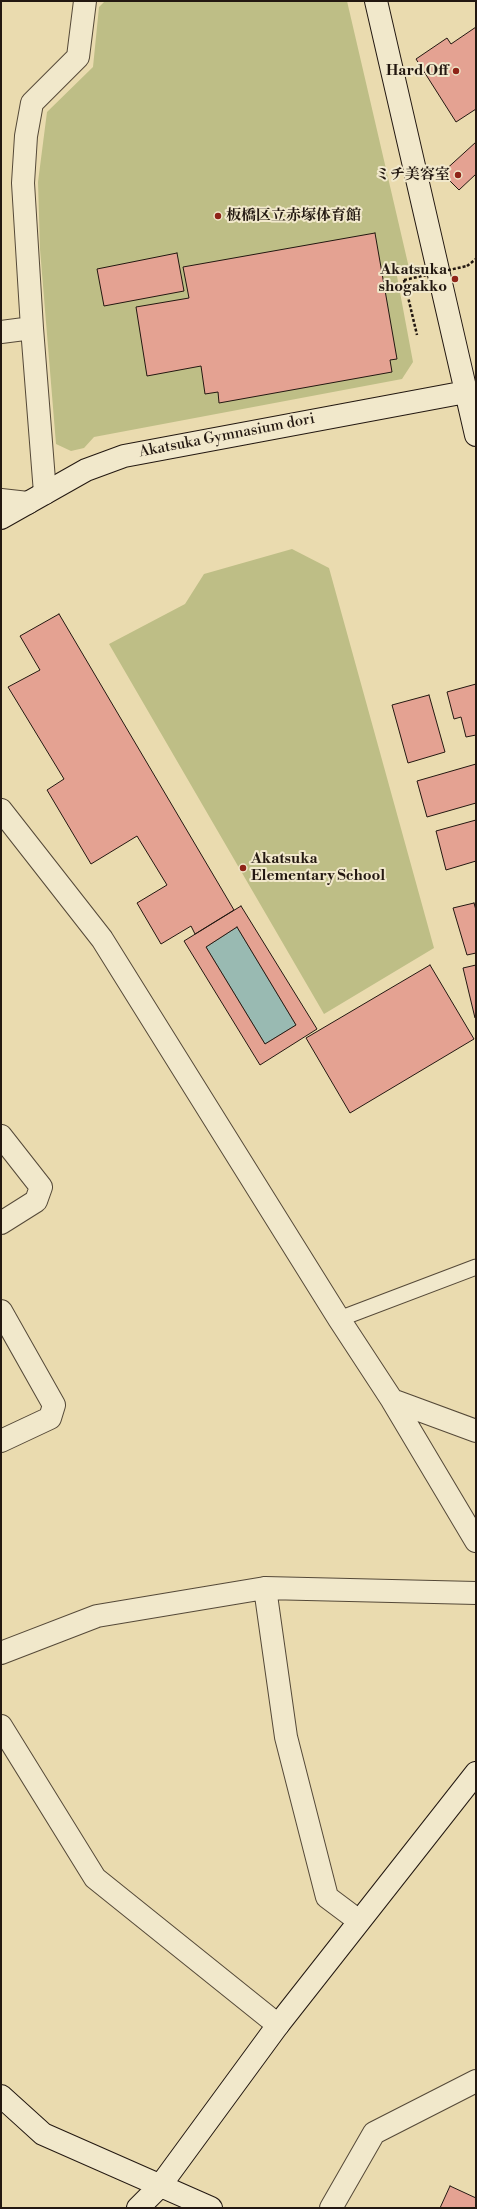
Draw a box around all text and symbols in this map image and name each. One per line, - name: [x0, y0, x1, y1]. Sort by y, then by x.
- place label: Hard Off: [386, 62, 448, 80]
- marker: Hard Off: [451, 66, 461, 76]
- place label: ミチ美容室: [375, 166, 450, 184]
- marker: ミチ美容室: [453, 170, 463, 180]
- place label: 板橋区立赤塚体育館: [226, 207, 361, 225]
- marker: 板橋区立赤塚体育館: [213, 211, 223, 221]
- place label: Akatsuka shogakko: [378, 261, 447, 296]
- marker: Akatsuka shogakko: [450, 274, 460, 284]
- street label: Akatsuka Gymnasium dori: [138, 410, 316, 462]
- place label: Akatsuka Elementary School: [251, 850, 385, 885]
- marker: Akatsuka Elementary School: [238, 863, 248, 873]

